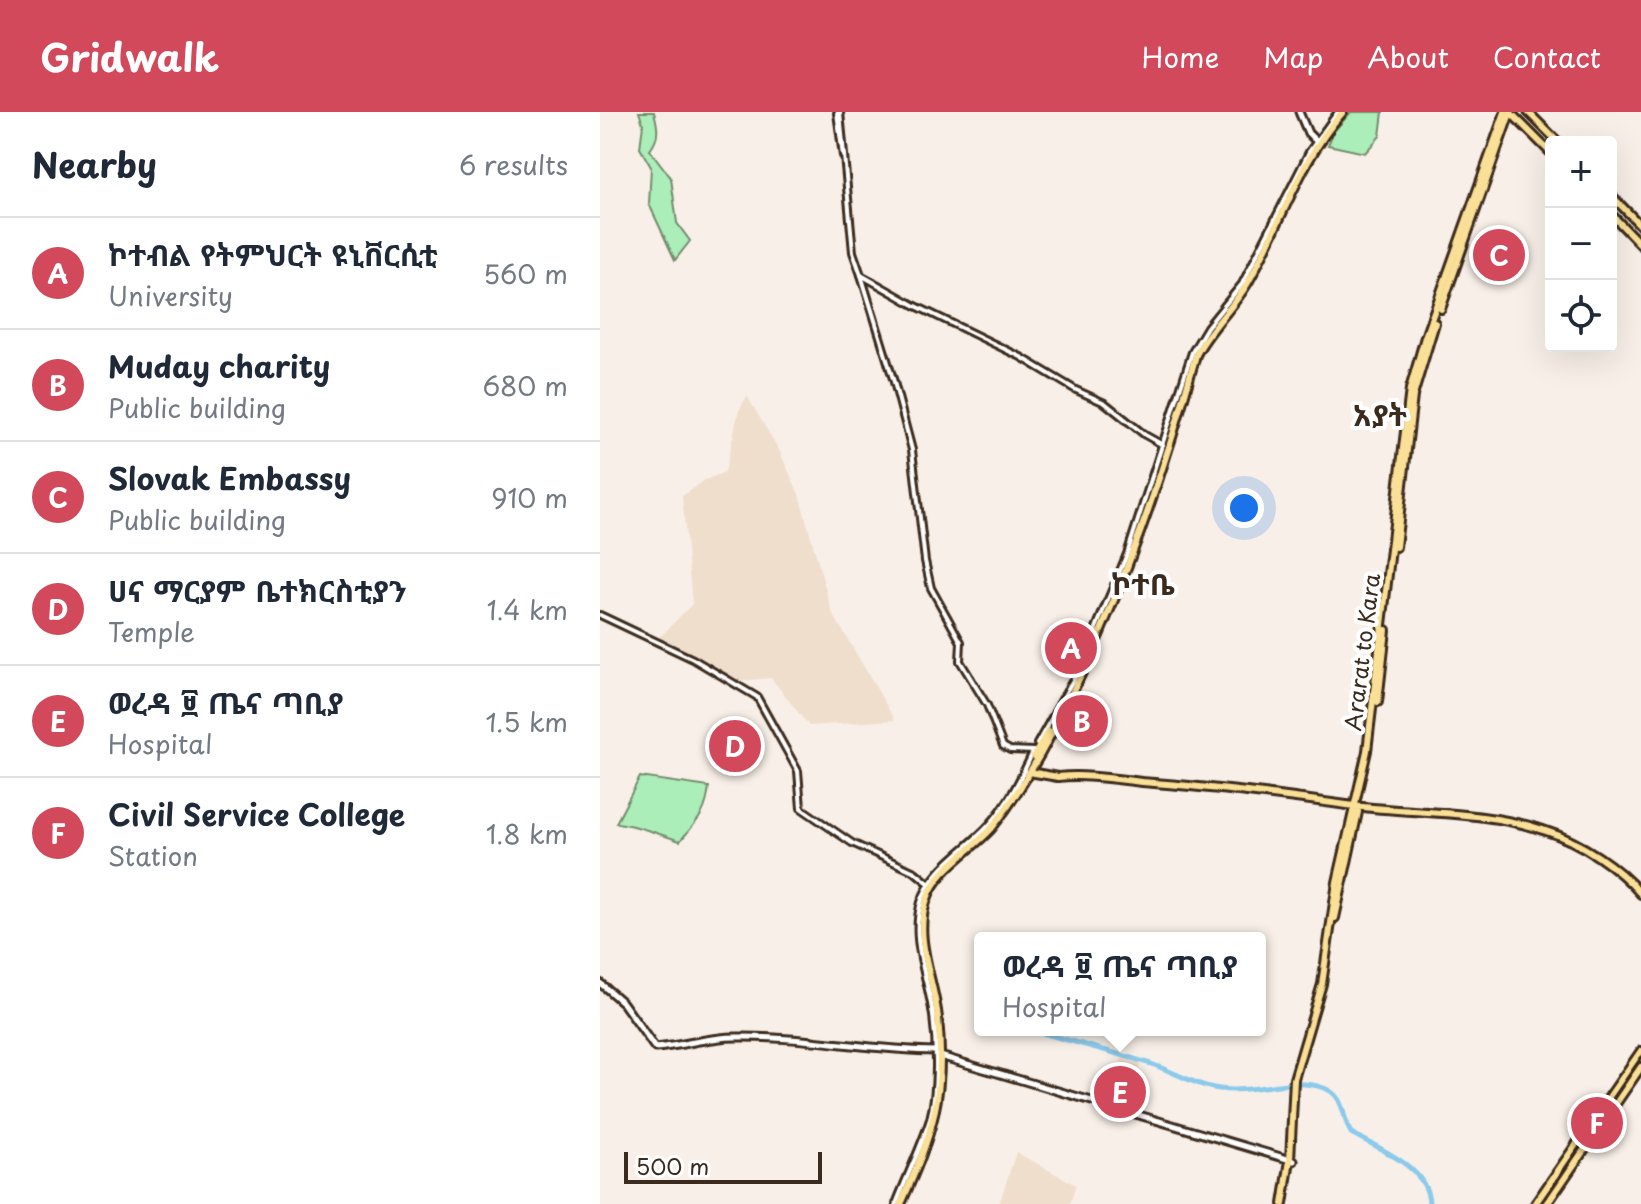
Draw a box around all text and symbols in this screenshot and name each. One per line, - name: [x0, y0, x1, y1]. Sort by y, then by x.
- text: Gridwalk: [40, 28, 219, 85]
- text: Home: [1141, 35, 1219, 78]
- text: Map: [1263, 35, 1323, 78]
- text: About: [1367, 35, 1449, 78]
- text: Contact: [1493, 35, 1601, 78]
- map controls: [1545, 136, 1617, 352]
- button: +: [1545, 136, 1617, 208]
- text: Nearby: [32, 138, 157, 190]
- text: 6 results: [459, 145, 568, 184]
- button: −: [1545, 208, 1617, 280]
- pin: C: [1473, 225, 1525, 285]
- text: ኮተብል የትምህርት ዩኒቨርሲቲ: [108, 231, 438, 276]
- text: A: [48, 254, 68, 293]
- text: 560 m: [483, 254, 568, 293]
- text: University: [108, 276, 233, 315]
- button: locate: [1545, 280, 1617, 352]
- text: Muday charity: [108, 343, 330, 388]
- text: B: [49, 366, 67, 405]
- text: 680 m: [483, 366, 568, 405]
- text: Public building: [108, 388, 286, 427]
- district label: አያት: [1353, 391, 1408, 436]
- text: Slovak Embassy: [108, 455, 351, 500]
- text: C: [48, 478, 68, 517]
- text: 910 m: [491, 478, 568, 517]
- your location: [1224, 488, 1264, 528]
- text: Public building: [108, 500, 286, 539]
- district label: ኮተቤ: [1111, 560, 1175, 605]
- text: ሀና ማርያም ቤተክርስቲያን: [108, 567, 407, 612]
- street label: Ararat to Kara: [1335, 571, 1387, 733]
- text: D: [48, 590, 68, 629]
- text: 1.4 km: [487, 590, 568, 629]
- text: Temple: [108, 612, 195, 651]
- pin: A: [1045, 618, 1097, 678]
- text: ወረዳ ፱ ጤና ጣቢያ: [108, 679, 344, 724]
- pin: B: [1056, 691, 1108, 751]
- text: E: [50, 702, 66, 741]
- text: 1.5 km: [485, 702, 568, 741]
- pin: D: [709, 716, 761, 776]
- text: Hospital: [108, 724, 212, 763]
- text: Civil Service College: [108, 791, 405, 836]
- text: F: [50, 814, 66, 853]
- text: 1.8 km: [486, 814, 568, 853]
- text: Station: [108, 836, 198, 875]
- popup: [974, 932, 1266, 1036]
- text: ወረዳ ፱ ጤና ጣቢያ: [1002, 942, 1238, 987]
- text: Hospital: [1002, 987, 1107, 1026]
- pin: E: [1094, 1062, 1146, 1122]
- pin: F: [1571, 1093, 1623, 1153]
- scale bar: [624, 1148, 822, 1184]
- text: 500 m: [636, 1149, 709, 1182]

